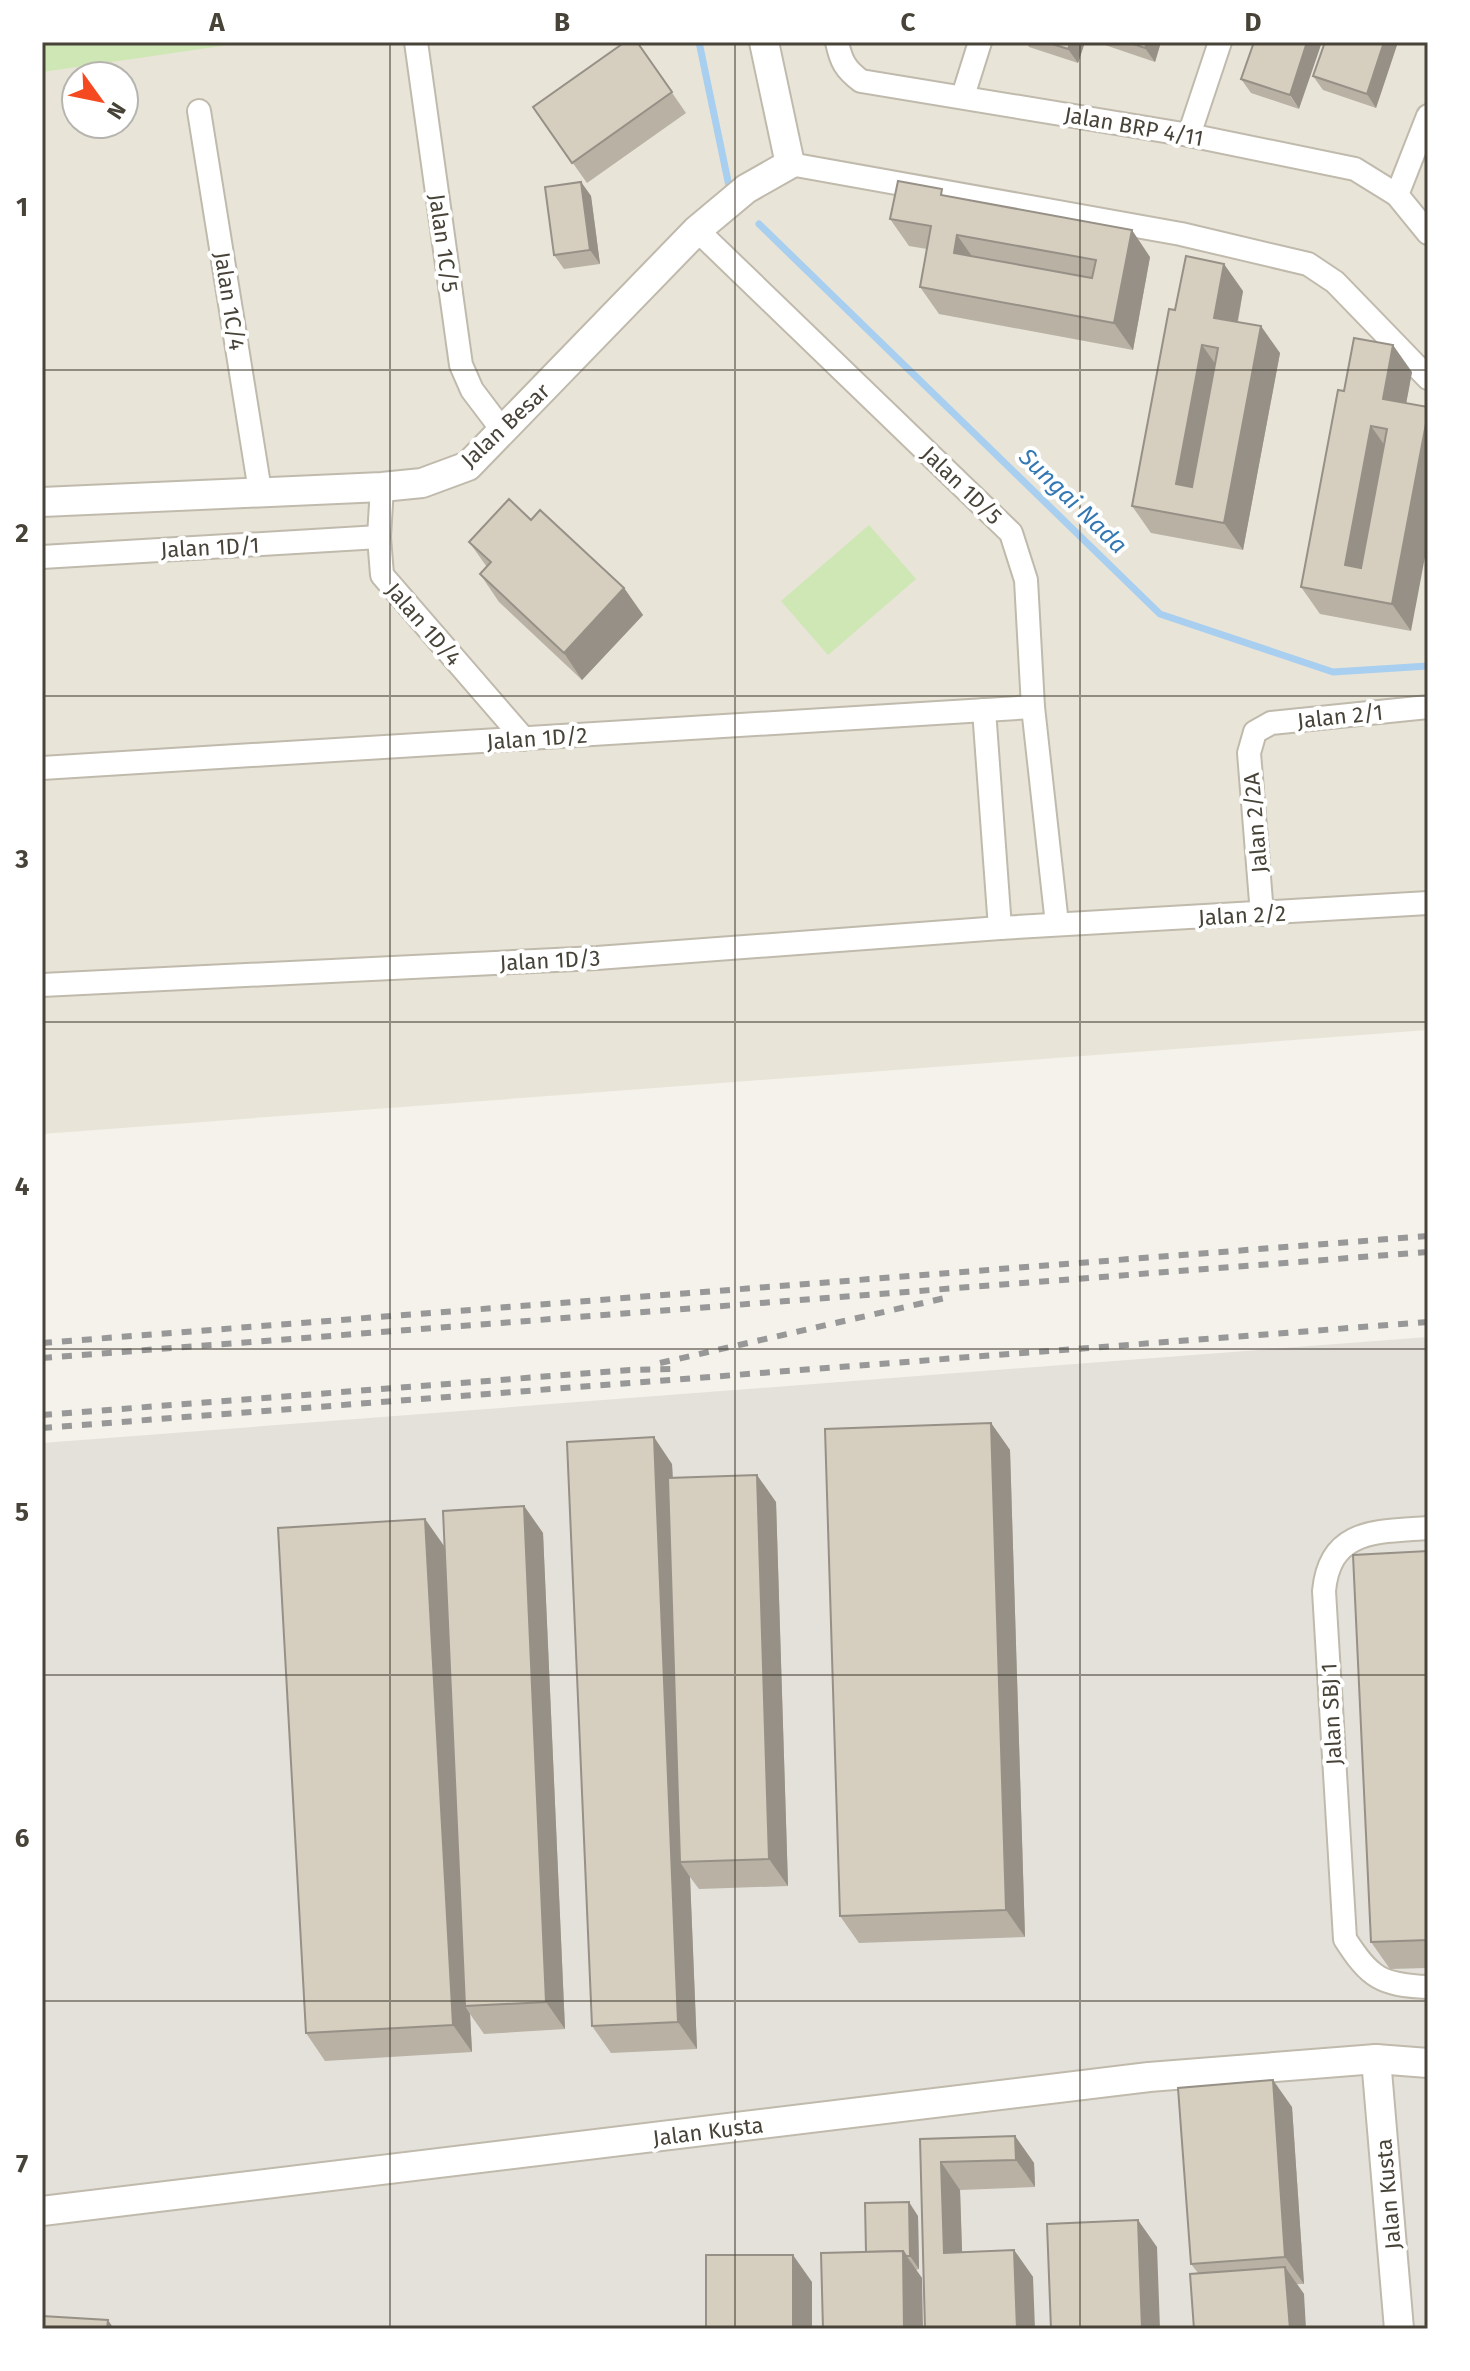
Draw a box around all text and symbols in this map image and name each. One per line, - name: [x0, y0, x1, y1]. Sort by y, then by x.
- text: A: [208, 7, 225, 38]
- text: B: [554, 7, 570, 38]
- text: C: [901, 7, 916, 38]
- text: D: [1245, 7, 1262, 38]
- north arrow: [60, 60, 140, 140]
- text: N: [101, 97, 132, 124]
- street label: Jalan BRP 4/11: [1062, 101, 1206, 152]
- text: 1: [16, 192, 28, 223]
- street label: Jalan 1C/5: [423, 192, 464, 294]
- street label: Jalan 1C/4: [208, 250, 251, 353]
- street label: Jalan Besar: [455, 377, 556, 473]
- street label: Jalan 1D/5: [916, 440, 1007, 530]
- water label: Sungai Nada: [1013, 442, 1133, 559]
- text: 2: [15, 518, 29, 549]
- street label: Jalan 1D/1: [160, 531, 260, 564]
- street label: Jalan 1D/4: [380, 577, 467, 672]
- street label: Jalan 2/1: [1296, 699, 1384, 734]
- street label: Jalan 1D/2: [486, 722, 588, 755]
- street label: Jalan 2/2A: [1238, 771, 1273, 874]
- text: 3: [14, 844, 29, 875]
- street label: Jalan 2/2: [1197, 900, 1287, 931]
- street label: Jalan 1D/3: [499, 944, 601, 977]
- text: 4: [15, 1171, 30, 1202]
- text: 5: [15, 1497, 29, 1528]
- street label: Jalan SBJ 1: [1315, 1662, 1348, 1766]
- text: 6: [15, 1823, 30, 1854]
- street label: Jalan Kusta: [651, 2111, 765, 2152]
- street label: Jalan Kusta: [1370, 2137, 1407, 2250]
- text: 7: [16, 2149, 28, 2180]

